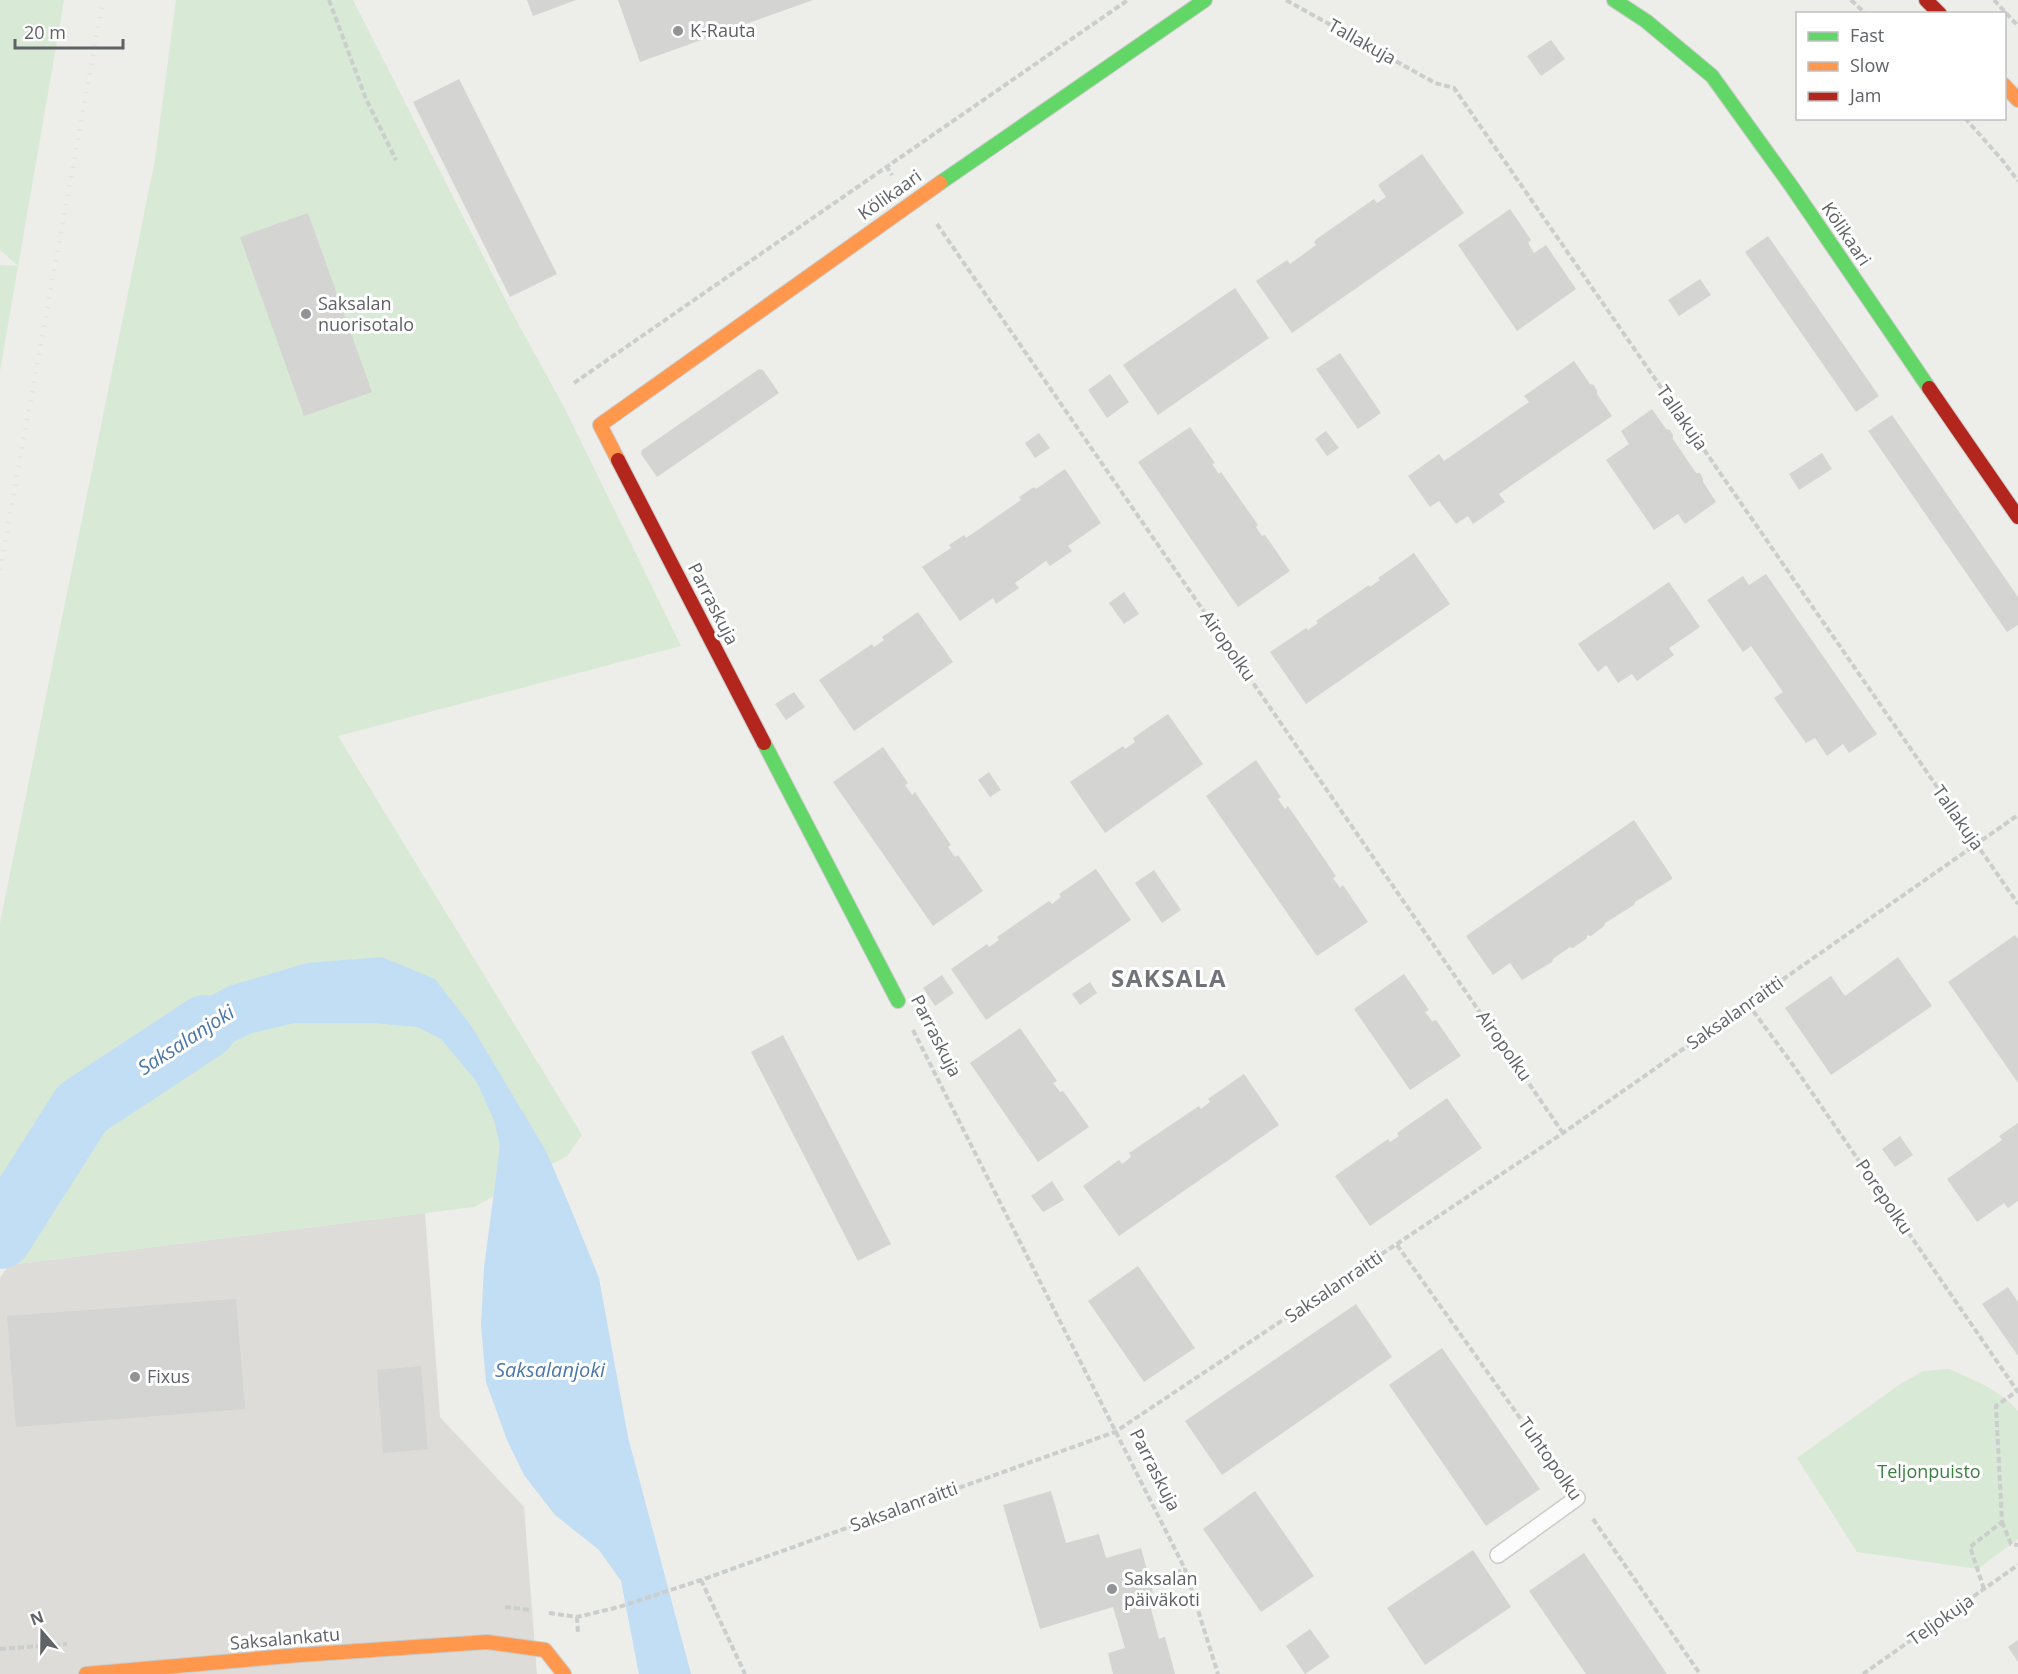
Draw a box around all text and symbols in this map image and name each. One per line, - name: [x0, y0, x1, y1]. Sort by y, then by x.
- scale bar: [15, 12, 123, 50]
- legend: [1796, 12, 2006, 120]
- street label: Tallakuja: [1324, 13, 1401, 70]
- place label: K-Rauta: [690, 18, 755, 42]
- text: 20 m: [24, 20, 66, 44]
- text: Fast: [1850, 23, 1884, 47]
- marker: K-Rauta: [671, 24, 685, 38]
- text: Slow: [1850, 53, 1889, 77]
- text: Jam: [1848, 83, 1882, 107]
- street label: Kölikaari: [853, 164, 926, 225]
- street label: Kölikaari: [1817, 197, 1877, 270]
- place label: Saksalan nuorisotalo: [318, 291, 414, 336]
- marker: Saksalan nuorisotalo: [299, 307, 313, 321]
- street label: Tallakuja: [1652, 380, 1714, 455]
- street label: Parraskuja: [683, 558, 745, 649]
- street label: Airopolku: [1196, 605, 1262, 685]
- street label: Tallakuja: [1928, 780, 1990, 855]
- district label: SAKSALA: [1111, 961, 1227, 994]
- street label: Saksalanraitti: [1681, 970, 1788, 1054]
- street label: Parraskuja: [906, 990, 968, 1081]
- water label: Saksalanjoki: [132, 998, 240, 1081]
- street label: Airopolku: [1472, 1005, 1538, 1085]
- street label: Porepolku: [1851, 1154, 1919, 1239]
- street label: Saksalanraitti: [1280, 1245, 1387, 1328]
- water label: Saksalanjoki: [495, 1356, 606, 1383]
- place label: Fixus: [147, 1364, 190, 1388]
- marker: Fixus: [128, 1370, 142, 1384]
- street label: Tuhtopolku: [1513, 1412, 1588, 1505]
- street label: Parraskuja: [1125, 1424, 1187, 1515]
- park label: Teljonpuisto: [1877, 1459, 1981, 1483]
- street label: Saksalanraitti: [847, 1475, 961, 1537]
- place label: Saksalan päiväkoti: [1124, 1566, 1200, 1611]
- marker: Saksalan päiväkoti: [1105, 1582, 1119, 1596]
- street label: Teljokuja: [1903, 1588, 1978, 1651]
- north arrow: [12, 1602, 72, 1662]
- text: N: [27, 1605, 47, 1630]
- street label: Saksalankatu: [229, 1621, 341, 1655]

